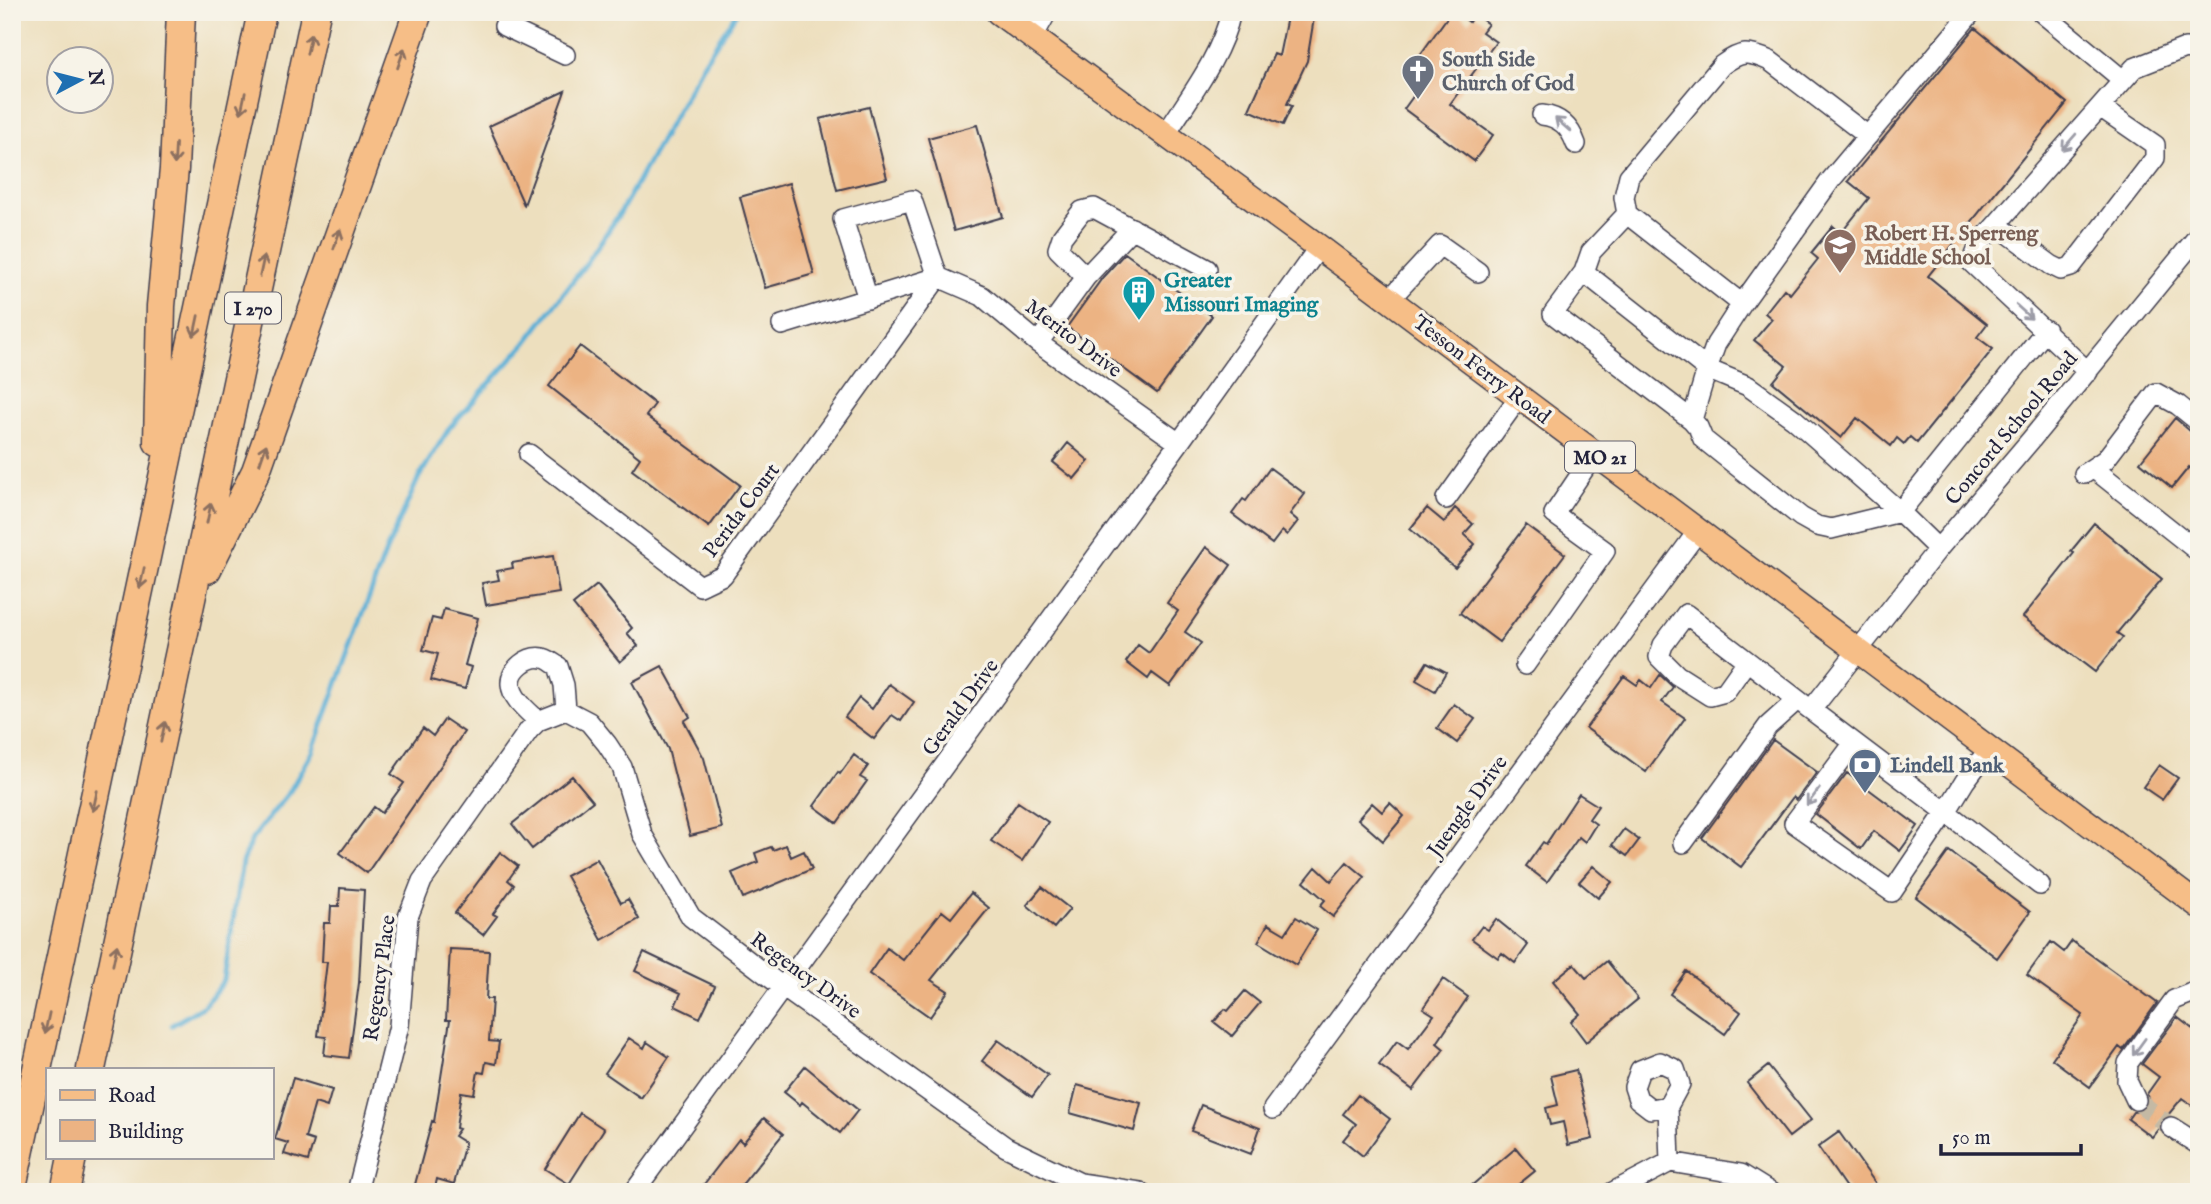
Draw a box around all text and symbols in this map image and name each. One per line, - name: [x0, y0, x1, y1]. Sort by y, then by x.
- one-way arrow: [302, 33, 316, 56]
- north arrow: [46, 46, 116, 116]
- place label: South Side Church of God: [1442, 47, 1575, 98]
- one-way arrow: [396, 48, 408, 70]
- church icon: South Side Church of God: [1399, 52, 1437, 101]
- text: N: [82, 68, 108, 88]
- one-way arrow: [235, 91, 249, 114]
- one-way arrow: [1554, 117, 1572, 133]
- one-way arrow: [2062, 132, 2078, 150]
- one-way arrow: [168, 142, 181, 165]
- place label: Robert H. Sperreng Middle School: [1864, 221, 2039, 272]
- school or university icon: Robert H. Sperreng Middle School: [1821, 226, 1859, 275]
- one-way arrow: [332, 229, 345, 251]
- one-way arrow: [255, 255, 269, 278]
- place label: Greater Missouri Imaging: [1164, 268, 1319, 319]
- building icon: Greater Missouri Imaging: [1120, 273, 1158, 322]
- road number: I 270: [225, 292, 281, 324]
- street label: Merito Drive: [1019, 294, 1127, 385]
- one-way arrow: [2015, 303, 2032, 320]
- street label: Tesson Ferry Road: [1407, 310, 1556, 431]
- one-way arrow: [188, 314, 202, 337]
- street label: Concord School Road: [1940, 346, 2085, 511]
- road number: MO 21: [1565, 442, 1635, 472]
- one-way arrow: [257, 443, 270, 465]
- street label: Perida Court: [698, 458, 787, 564]
- one-way arrow: [203, 502, 217, 525]
- one-way arrow: [135, 566, 148, 589]
- street label: Gerald Drive: [917, 654, 1006, 762]
- one-way arrow: [156, 721, 170, 744]
- bank icon: Lindell Bank: [1846, 746, 1884, 795]
- street label: Juengle Drive: [1421, 750, 1515, 865]
- place label: Lindell Bank: [1890, 753, 2005, 780]
- one-way arrow: [1806, 788, 1821, 807]
- one-way arrow: [87, 789, 101, 812]
- street label: Regency Place: [358, 913, 403, 1043]
- street label: Regency Drive: [744, 927, 866, 1026]
- one-way arrow: [109, 944, 123, 967]
- one-way arrow: [40, 1011, 54, 1034]
- one-way arrow: [2132, 1037, 2147, 1056]
- legend: [46, 1068, 273, 1158]
- text: Road: [108, 1083, 156, 1110]
- scale bar: [1941, 1113, 2082, 1157]
- text: Building: [108, 1119, 184, 1146]
- text: 50 m: [1952, 1125, 1991, 1152]

